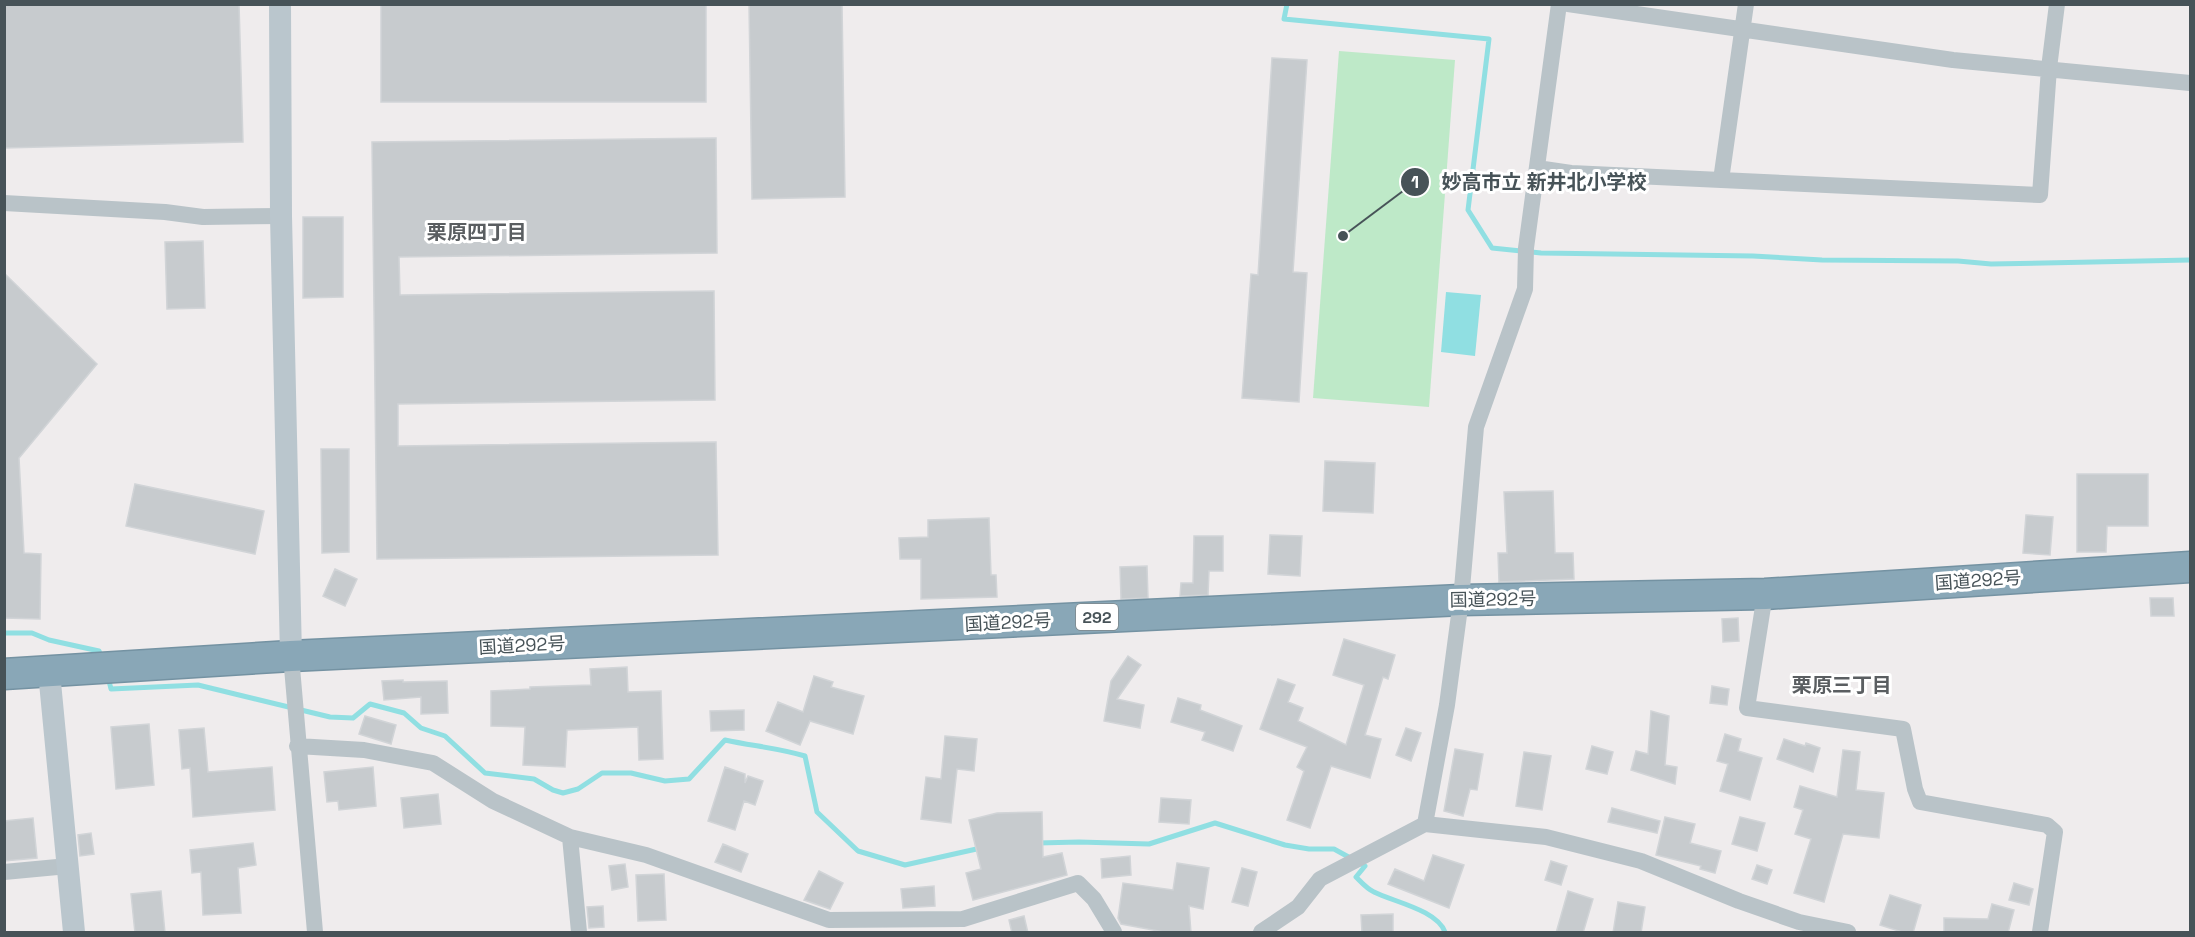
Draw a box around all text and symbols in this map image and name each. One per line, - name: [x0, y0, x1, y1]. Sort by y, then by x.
- callout: 妙高市立 新井北小学校: [1400, 163, 1659, 201]
- text: 妙高市立 新井北小学校: [1441, 169, 1647, 195]
- text: 1: [1411, 170, 1419, 193]
- district label: 栗原四丁目: [427, 219, 527, 245]
- street label: 国道292号: [1934, 566, 2022, 594]
- street label: 国道292号: [1449, 587, 1537, 611]
- road number: 292: [1076, 604, 1118, 630]
- street label: 国道292号: [964, 608, 1052, 636]
- street label: 国道292号: [478, 631, 566, 659]
- district label: 栗原三丁目: [1792, 672, 1892, 698]

